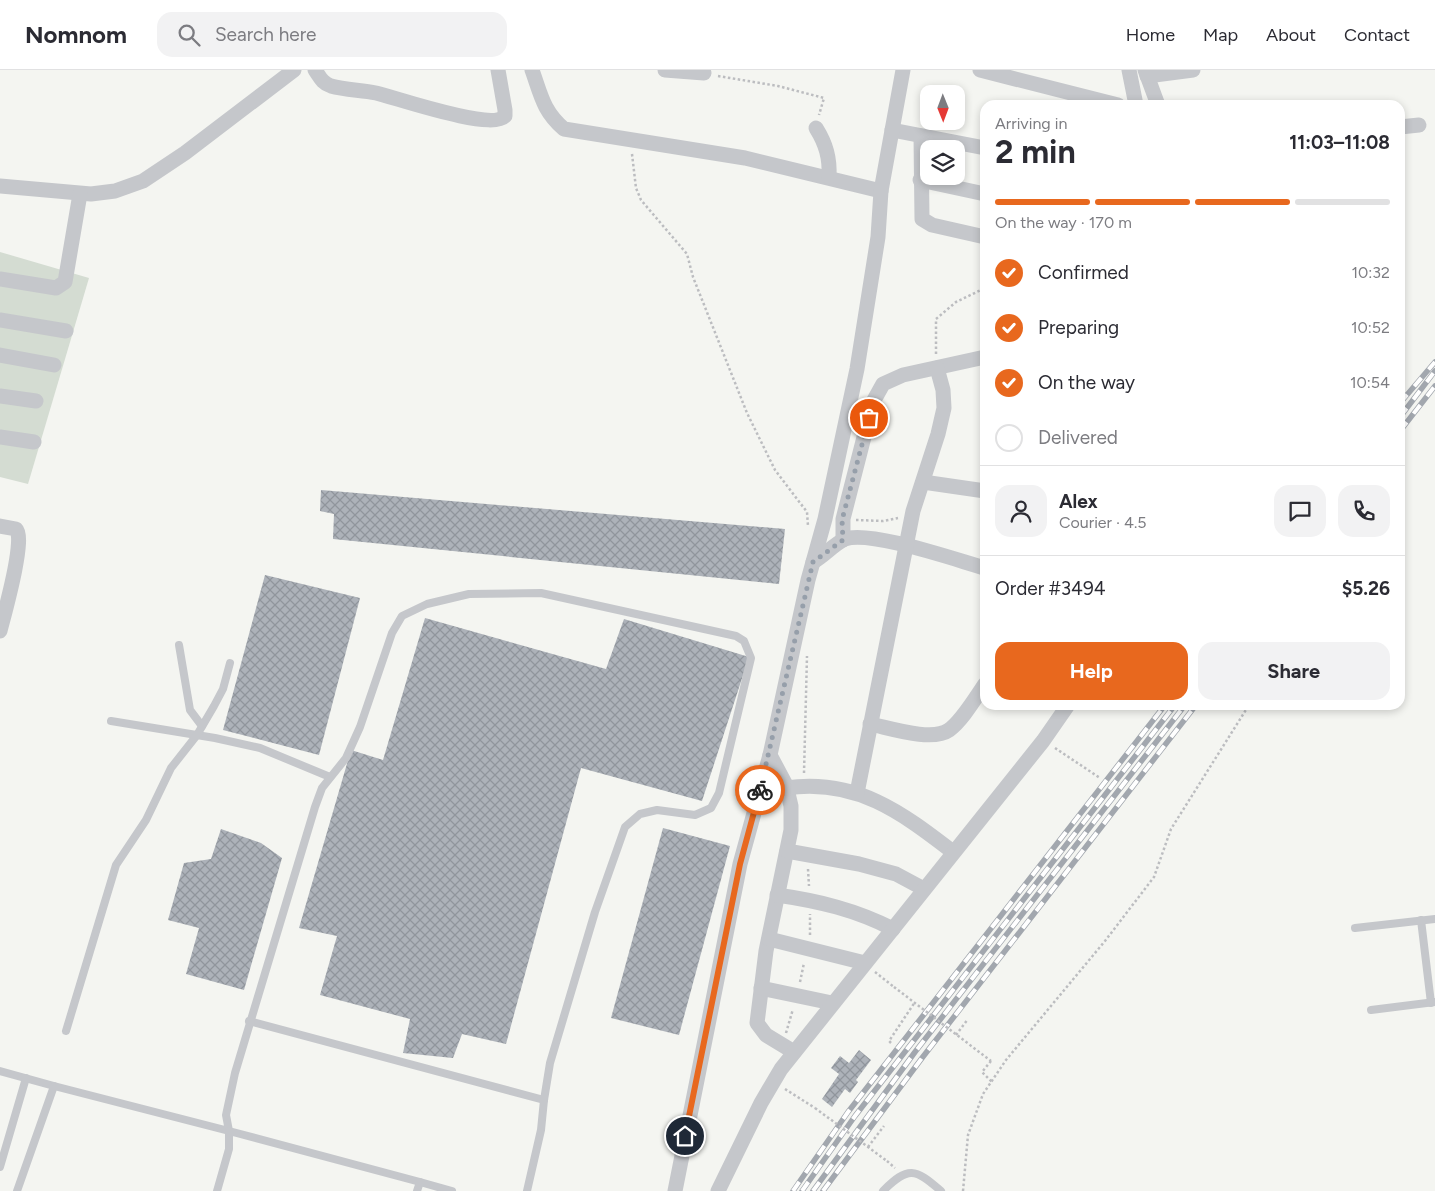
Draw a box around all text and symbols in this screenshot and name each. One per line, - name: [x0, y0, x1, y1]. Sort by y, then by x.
- search box: [157, 12, 507, 57]
- text: Nomnom: [25, 20, 127, 49]
- icon: search: [175, 21, 203, 49]
- text: Search here: [215, 23, 316, 46]
- text: Home: [1126, 24, 1175, 46]
- text: Map: [1203, 24, 1238, 46]
- text: About: [1266, 24, 1316, 46]
- text: Contact: [1344, 24, 1410, 46]
- north arrow: [920, 85, 965, 130]
- map controls: [920, 85, 965, 185]
- text: Arriving in: [995, 114, 1067, 133]
- text: 11:03–11:08: [1289, 131, 1390, 154]
- text: 2 min: [995, 133, 1076, 171]
- button: layers: [920, 140, 965, 185]
- text: On the way · 170 m: [995, 213, 1132, 232]
- icon: check: [995, 259, 1023, 287]
- text: Confirmed: [1038, 261, 1129, 284]
- text: 10:32: [1351, 263, 1390, 282]
- icon: check: [995, 314, 1023, 342]
- text: Preparing: [1038, 316, 1119, 339]
- text: 10:52: [1351, 318, 1390, 337]
- icon: check: [995, 369, 1023, 397]
- text: On the way: [1038, 371, 1135, 394]
- text: 10:54: [1350, 373, 1390, 392]
- pin: [848, 397, 890, 439]
- icon: bag: [855, 404, 883, 432]
- text: Delivered: [1038, 426, 1118, 449]
- button: person: [995, 485, 1047, 537]
- button: chat: [1274, 485, 1326, 537]
- button: phone: [1338, 485, 1390, 537]
- text: Alex: [1059, 490, 1098, 513]
- text: Courier · 4.5: [1059, 513, 1146, 532]
- text: Order #3494: [995, 577, 1105, 600]
- text: $5.26: [1342, 577, 1390, 600]
- button: Help: [995, 642, 1188, 700]
- button: Share: [1198, 642, 1390, 700]
- courier: [735, 765, 785, 815]
- icon: bike: [746, 776, 774, 804]
- pin: [664, 1115, 706, 1157]
- icon: home: [671, 1122, 699, 1150]

